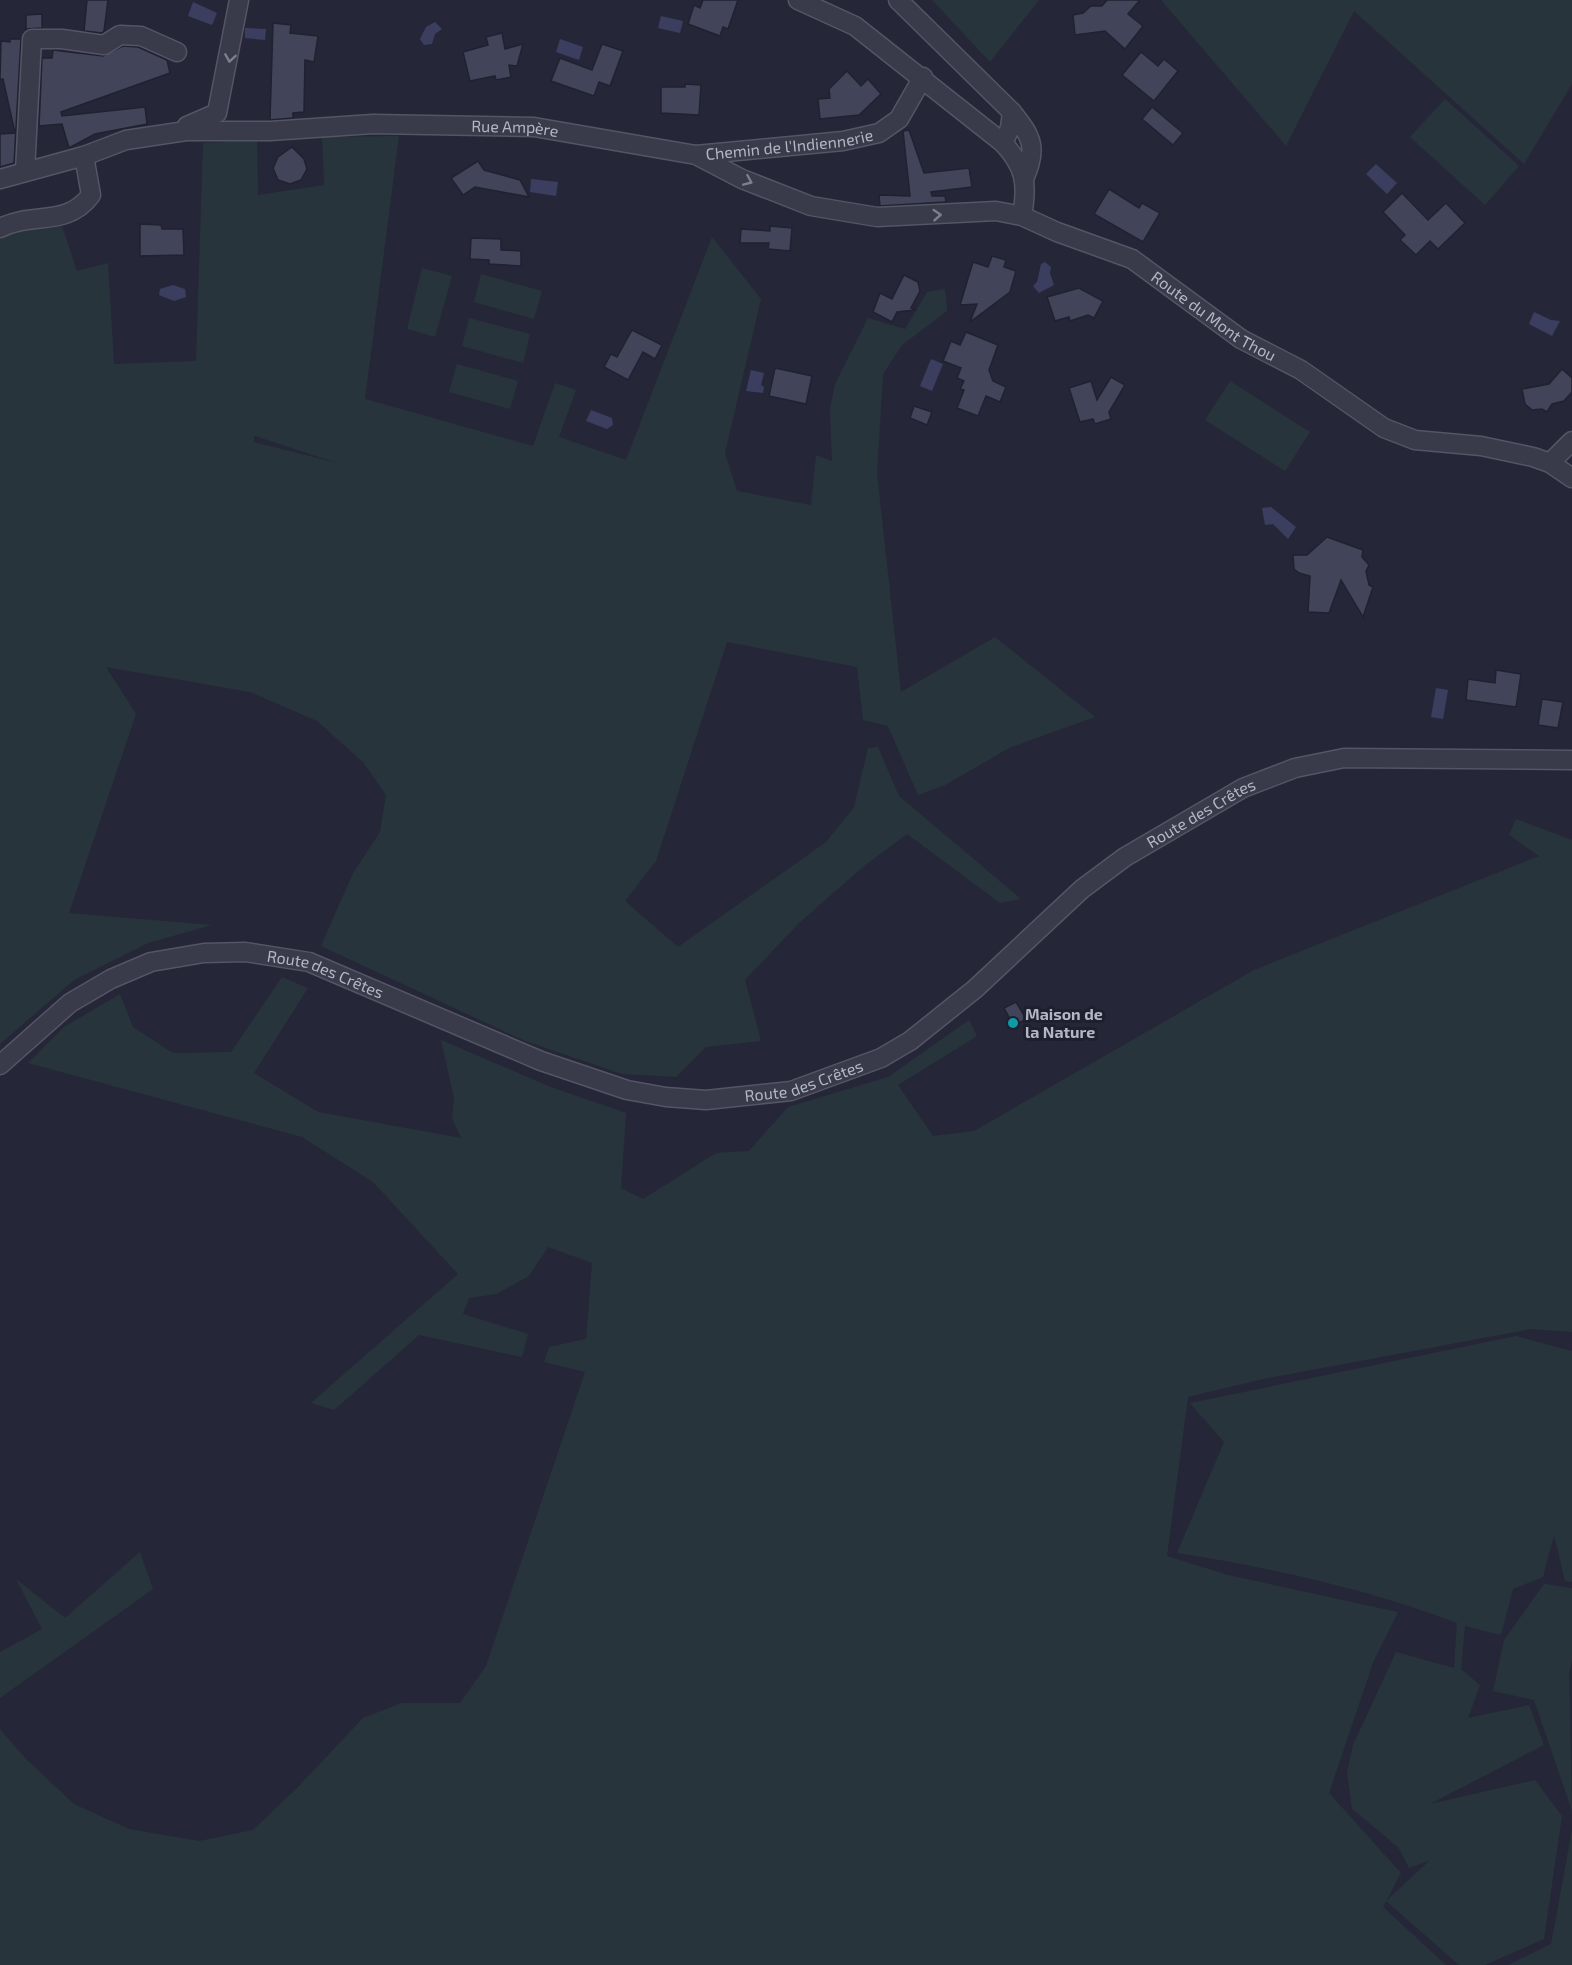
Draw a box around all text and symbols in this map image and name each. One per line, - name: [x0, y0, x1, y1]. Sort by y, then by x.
- one-way arrow: [224, 53, 236, 62]
- street label: Rue Ampère: [471, 116, 560, 140]
- street label: Chemin de l'Indiennerie: [705, 125, 875, 163]
- one-way arrow: [741, 174, 752, 186]
- one-way arrow: [933, 209, 942, 222]
- street label: Route du Mont Thou: [1148, 267, 1279, 364]
- street label: Route des Crêtes: [1143, 774, 1258, 851]
- street label: Route des Crêtes: [266, 946, 387, 1002]
- place label: Maison de la Nature: [1025, 1004, 1103, 1041]
- marker: Maison de la Nature: [1006, 1016, 1020, 1030]
- street label: Route des Crêtes: [744, 1055, 866, 1105]

